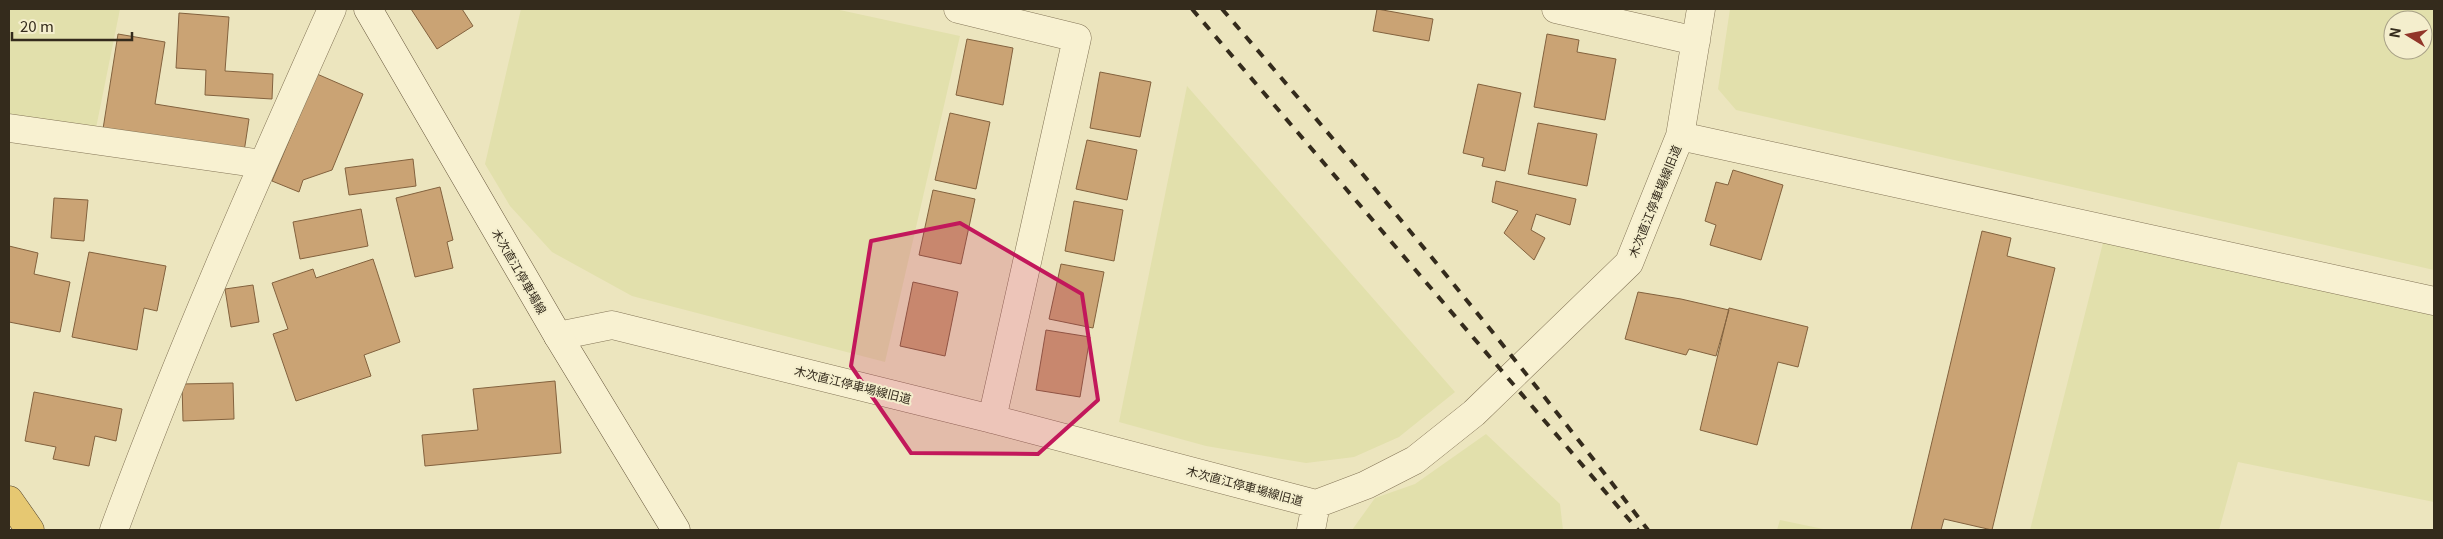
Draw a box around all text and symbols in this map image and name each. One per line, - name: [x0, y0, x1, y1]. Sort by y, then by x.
- scale bar: [12, 10, 132, 42]
- north arrow: [2383, 10, 2433, 60]
- text: 20 m: [20, 15, 54, 36]
- text: N: [2383, 26, 2405, 39]
- street label: 木次直江停車場線旧道: [1624, 142, 1684, 260]
- street label: 木次直江停車場線: [489, 225, 551, 317]
- street label: 木次直江停車場線旧道: [793, 361, 913, 407]
- street label: 木次直江停車場線旧道: [1185, 461, 1305, 509]

